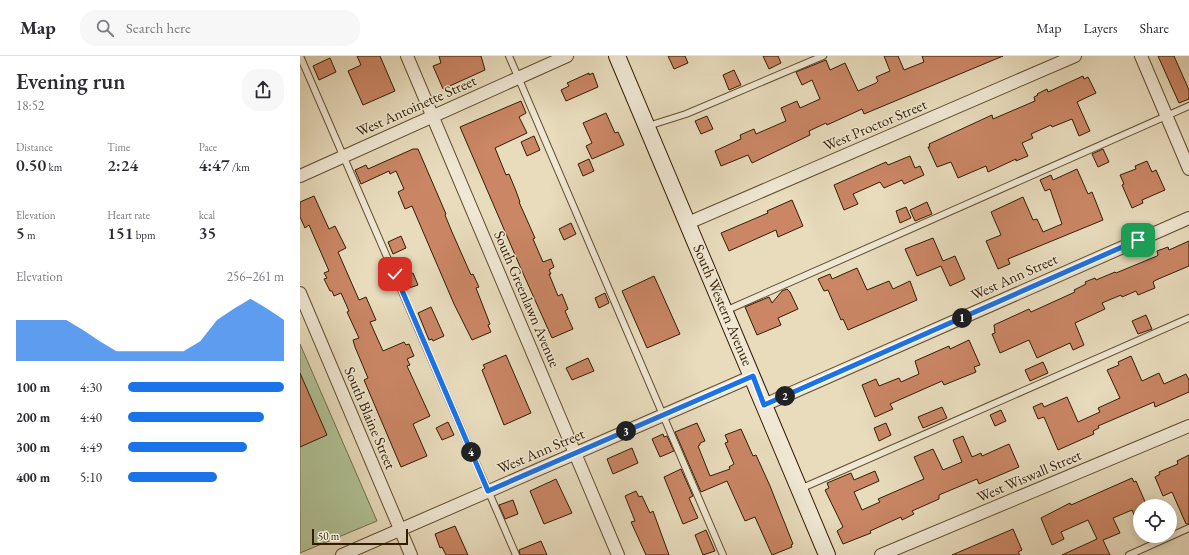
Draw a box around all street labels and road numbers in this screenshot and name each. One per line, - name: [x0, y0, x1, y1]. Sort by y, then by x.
- street label: West Antoinette Street: [353, 70, 479, 141]
- street label: West Proctor Street: [820, 94, 930, 155]
- street label: South Greenlawn Avenue: [490, 228, 565, 370]
- street label: South Western Avenue: [689, 241, 758, 369]
- street label: West Ann Street: [968, 249, 1060, 304]
- street label: South Blaine Street: [340, 364, 401, 472]
- street label: West Ann Street: [494, 424, 588, 477]
- street label: West Wiswall Street: [974, 445, 1084, 506]

